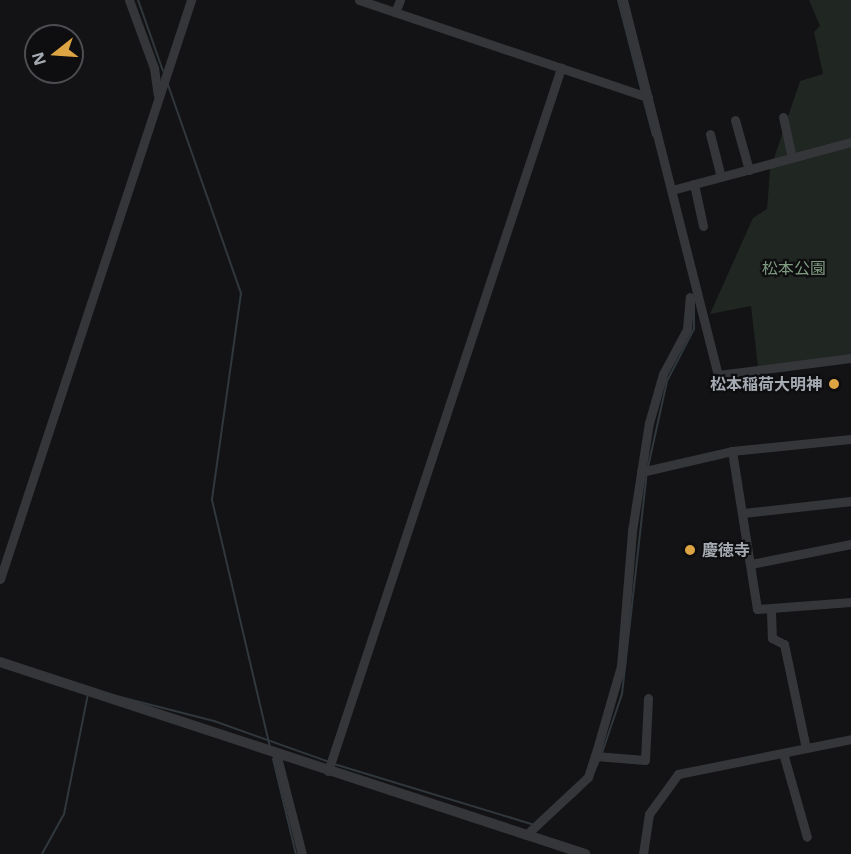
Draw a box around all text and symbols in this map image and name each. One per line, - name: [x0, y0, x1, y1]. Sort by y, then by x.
- north arrow: [24, 24, 84, 84]
- text: N: [26, 49, 51, 68]
- park label: 松本公園: [762, 258, 826, 278]
- place label: 松本稲荷大明神: [710, 374, 822, 394]
- marker: 松本稲荷大明神: [827, 377, 841, 391]
- place label: 慶徳寺: [702, 540, 750, 560]
- marker: 慶徳寺: [683, 543, 697, 557]

